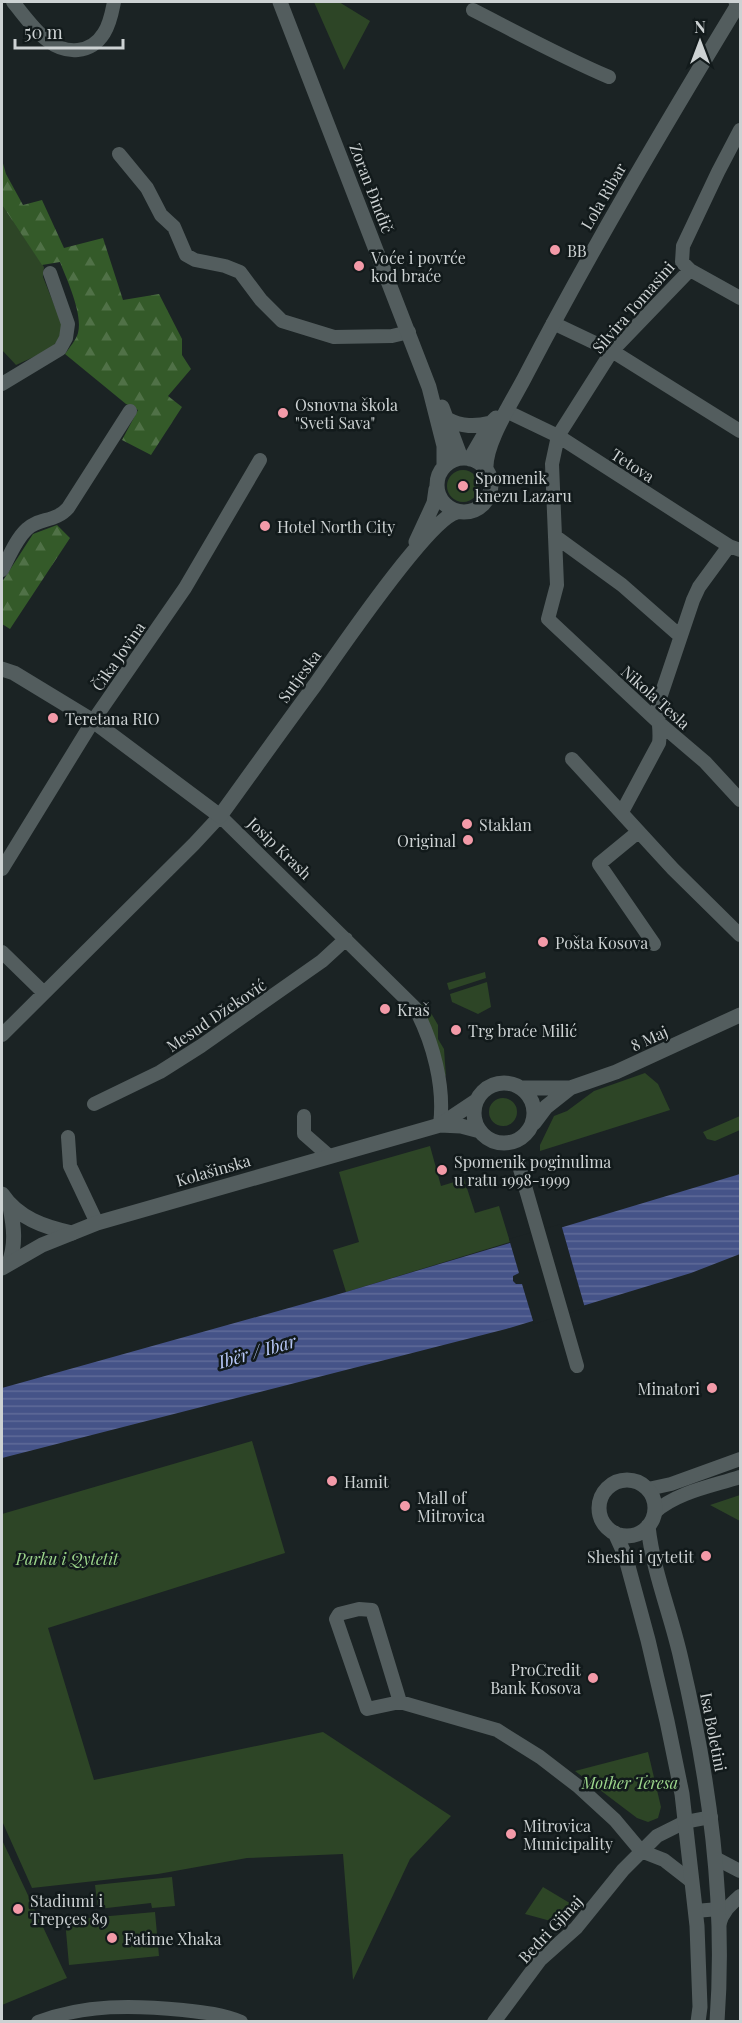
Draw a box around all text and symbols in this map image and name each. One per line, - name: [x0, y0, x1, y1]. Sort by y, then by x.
- scale bar: [15, 12, 123, 50]
- north arrow: [670, 12, 730, 72]
- text: N: [694, 16, 706, 37]
- text: 50 m: [24, 20, 63, 44]
- street label: Zoran Đinđič: [345, 140, 399, 236]
- street label: Lola Ribar: [576, 159, 630, 233]
- place label: BB: [567, 240, 587, 261]
- marker: BB: [548, 243, 562, 257]
- place label: Voće i povrće kod braće: [370, 247, 466, 286]
- street label: Silvira Tomasini: [587, 256, 679, 357]
- marker: Voće i povrće kod braće: [352, 259, 366, 273]
- place label: Osnovna škola "Sveti Sava": [295, 394, 398, 433]
- marker: Osnovna škola "Sveti Sava": [276, 406, 290, 420]
- street label: Tetova: [607, 443, 659, 487]
- place label: Spomenik knezu Lazaru: [475, 467, 572, 506]
- marker: Spomenik knezu Lazaru: [456, 479, 470, 493]
- place label: Hotel North City: [277, 516, 395, 537]
- marker: Hotel North City: [258, 519, 272, 533]
- street label: Čika Jovina: [87, 617, 149, 695]
- street label: Sutjeska: [273, 645, 325, 707]
- street label: Nikola Tesla: [617, 661, 695, 734]
- place label: Teretana RIO: [65, 708, 160, 729]
- marker: Teretana RIO: [46, 711, 60, 725]
- street label: Josip Krash: [243, 812, 317, 884]
- place label: Staklan: [479, 814, 532, 835]
- marker: Staklan: [460, 817, 474, 831]
- place label: Original: [397, 830, 456, 851]
- marker: Original: [461, 833, 475, 847]
- place label: Pošta Kosova: [555, 932, 648, 953]
- marker: Pošta Kosova: [536, 935, 550, 949]
- street label: Mesud Džeković: [162, 974, 270, 1056]
- place label: Kraš: [397, 999, 430, 1020]
- marker: Kraš: [378, 1002, 392, 1016]
- place label: Trg braće Milić: [468, 1020, 577, 1041]
- street label: 8 Maj: [627, 1021, 671, 1055]
- marker: Trg braće Milić: [449, 1023, 463, 1037]
- street label: Kolašinska: [173, 1149, 253, 1191]
- place label: Spomenik poginulima u ratu 1998-1999: [454, 1151, 611, 1190]
- marker: Spomenik poginulima u ratu 1998-1999: [435, 1163, 449, 1177]
- water label: Ibër / Ibar: [214, 1328, 300, 1374]
- place label: Minatori: [638, 1378, 700, 1399]
- marker: Minatori: [705, 1381, 719, 1395]
- place label: Hamit: [344, 1471, 389, 1492]
- marker: Hamit: [325, 1474, 339, 1488]
- place label: Mall of Mitrovica: [417, 1487, 485, 1526]
- marker: Mall of Mitrovica: [398, 1499, 412, 1513]
- place label: Sheshi i qytetit: [587, 1546, 694, 1567]
- park label: Parku i Qytetit: [15, 1548, 119, 1569]
- marker: Sheshi i qytetit: [699, 1549, 713, 1563]
- place label: ProCredit Bank Kosova: [490, 1659, 581, 1698]
- marker: ProCredit Bank Kosova: [586, 1671, 600, 1685]
- street label: Isa Boletini: [696, 1691, 732, 1774]
- park label: Mother Teresa: [581, 1772, 678, 1793]
- place label: Mitrovica Municipality: [523, 1815, 613, 1854]
- marker: Mitrovica Municipality: [504, 1827, 518, 1841]
- place label: Stadiumi i Trepçes 89: [30, 1890, 108, 1929]
- street label: Bedri Gjinaj: [513, 1891, 587, 1967]
- marker: Stadiumi i Trepçes 89: [11, 1902, 25, 1916]
- place label: Fatime Xhaka: [124, 1928, 221, 1949]
- marker: Fatime Xhaka: [105, 1931, 119, 1945]

